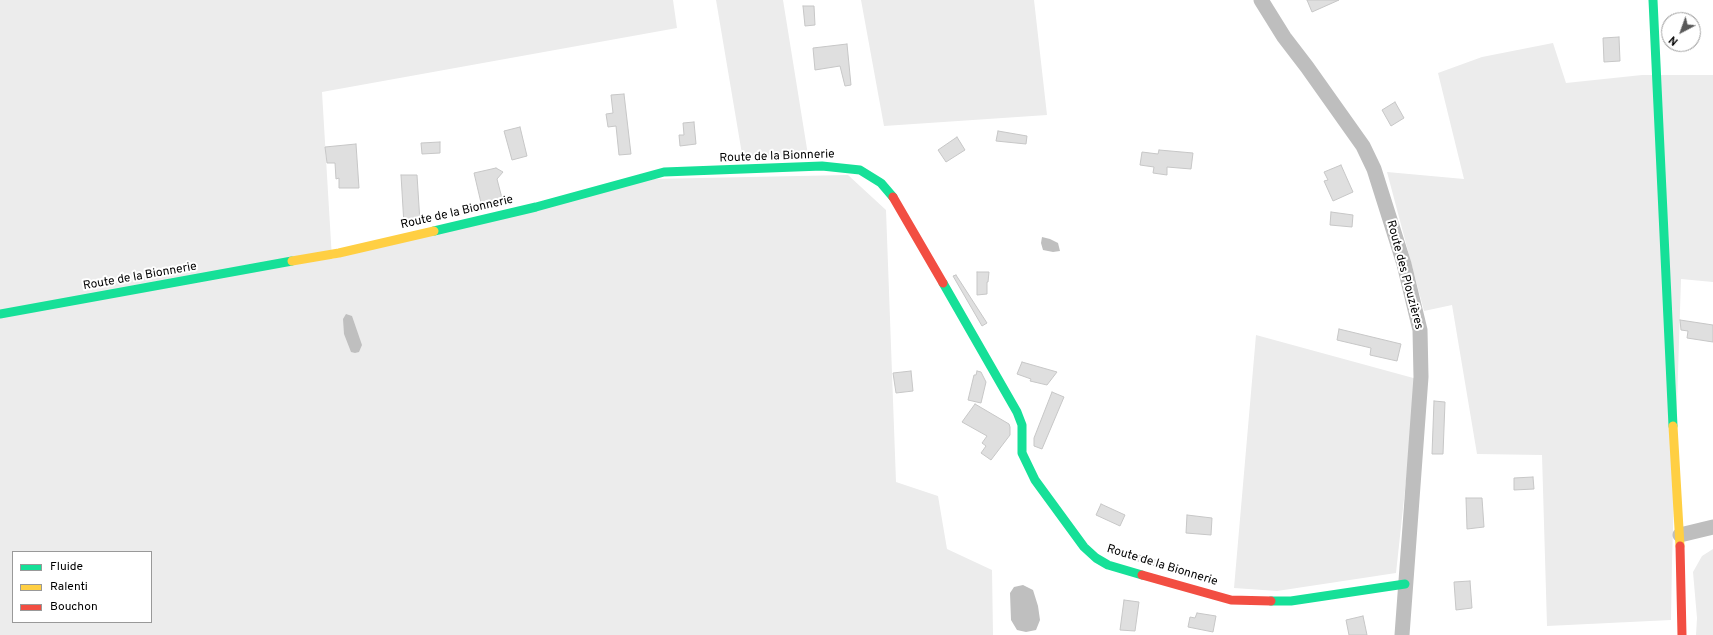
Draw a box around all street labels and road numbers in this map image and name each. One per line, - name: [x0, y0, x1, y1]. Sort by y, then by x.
- street label: Route de la Bionnerie: [719, 148, 835, 166]
- street label: Route de la Bionnerie: [399, 193, 515, 233]
- street label: Route des Plouzières: [1382, 219, 1426, 331]
- street label: Route de la Bionnerie: [82, 260, 198, 294]
- street label: Route de la Bionnerie: [1105, 542, 1219, 590]

